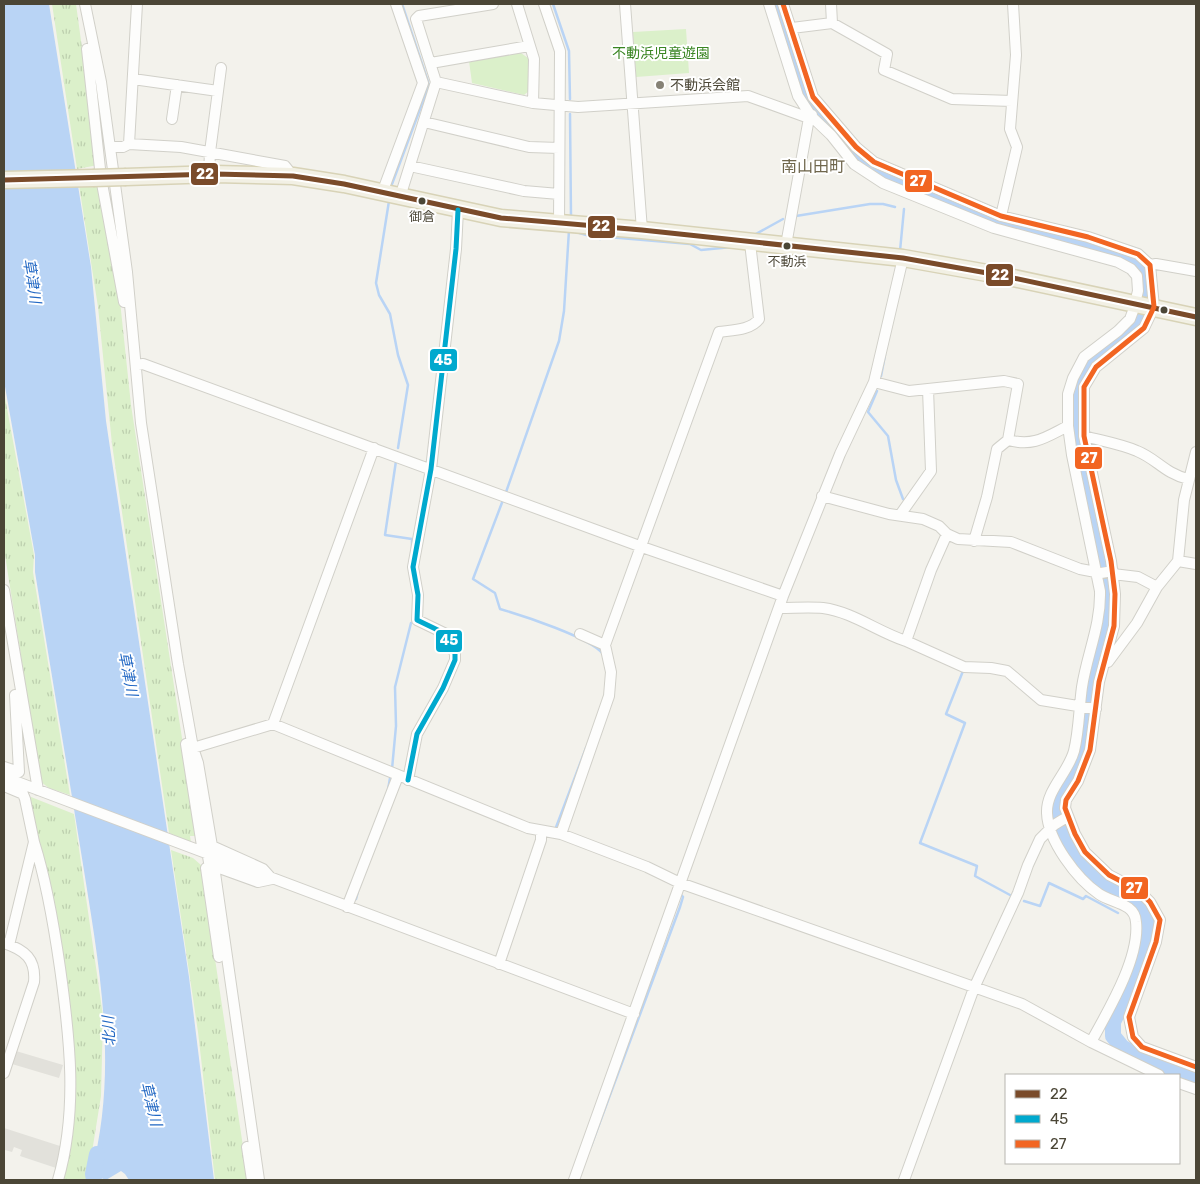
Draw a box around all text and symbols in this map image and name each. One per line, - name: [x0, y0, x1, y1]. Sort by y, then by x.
- park label: 不動浜児童遊園: [612, 45, 710, 62]
- place label: 不動浜会館: [670, 77, 740, 94]
- marker: 不動浜会館: [654, 79, 666, 91]
- district label: 南山田町: [781, 157, 845, 176]
- line badge: 22: [190, 162, 219, 186]
- text: 22: [196, 166, 214, 183]
- line badge: 27: [904, 169, 933, 193]
- text: 27: [909, 173, 927, 190]
- marker: 御倉: [417, 196, 427, 206]
- place label: 御倉: [409, 209, 435, 224]
- line badge: 22: [587, 215, 616, 239]
- text: 22: [592, 218, 610, 235]
- marker: 不動浜: [782, 241, 792, 251]
- place label: 不動浜: [767, 254, 807, 269]
- water label: 草津川: [20, 257, 45, 307]
- line badge: 22: [985, 263, 1014, 287]
- text: 22: [991, 267, 1009, 284]
- unlabelled marker: [1159, 305, 1169, 315]
- line badge: 45: [429, 348, 458, 372]
- text: 45: [434, 352, 452, 369]
- line badge: 27: [1074, 446, 1103, 470]
- text: 27: [1080, 450, 1098, 467]
- line badge: 45: [435, 629, 463, 653]
- text: 45: [440, 632, 458, 649]
- water label: 草津川: [115, 650, 142, 700]
- line badge: 27: [1120, 876, 1149, 900]
- text: 27: [1125, 880, 1143, 897]
- water label: 北川: [99, 1014, 119, 1046]
- legend: [1005, 1074, 1180, 1164]
- water label: 草津川: [137, 1080, 166, 1130]
- text: 22: [1050, 1085, 1068, 1103]
- text: 45: [1050, 1110, 1068, 1128]
- text: 27: [1050, 1135, 1067, 1153]

